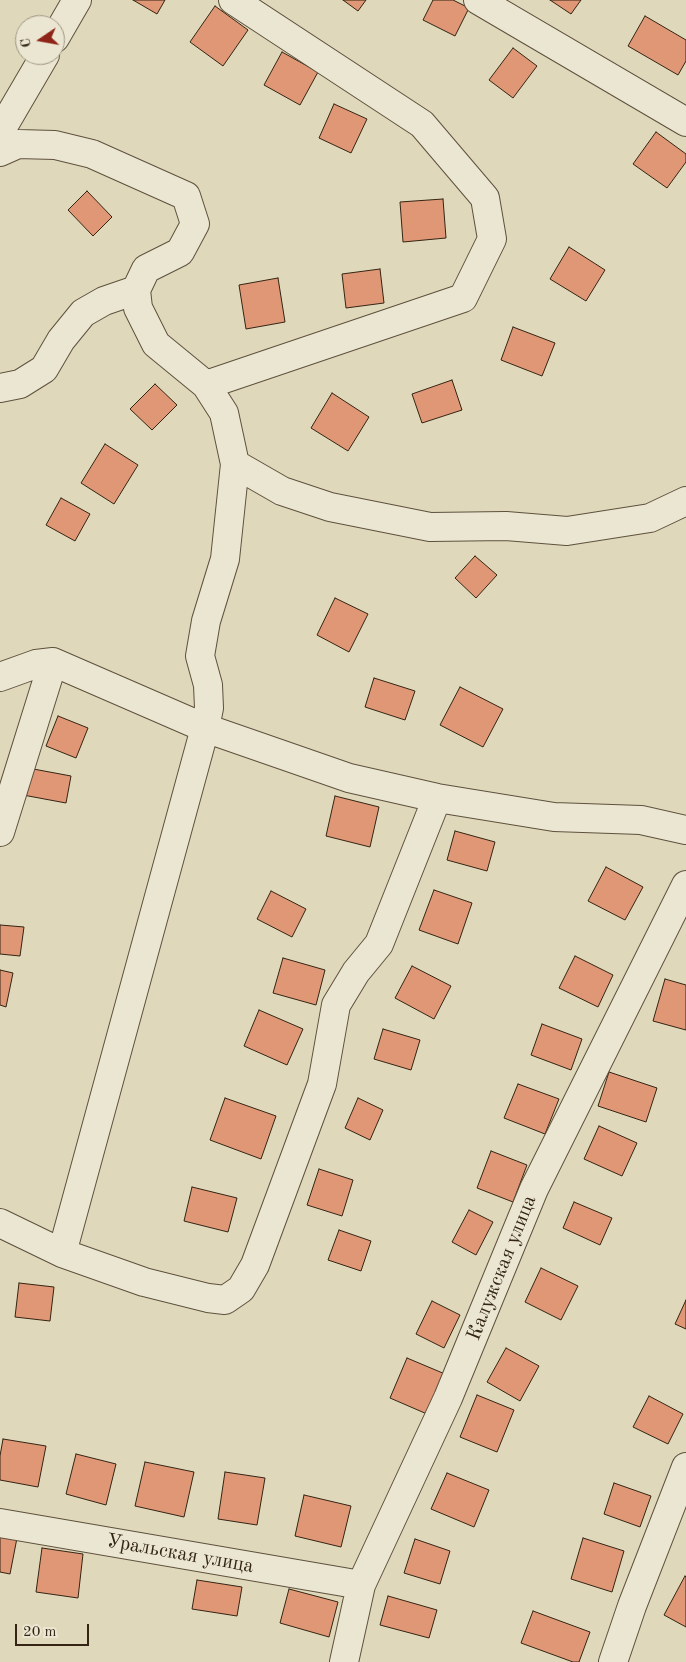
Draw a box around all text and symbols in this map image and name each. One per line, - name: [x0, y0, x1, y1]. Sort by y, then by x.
- north arrow: [15, 15, 65, 65]
- text: С: [18, 37, 34, 49]
- street label: Калужская улица: [462, 1192, 542, 1344]
- street label: Уральская улица: [104, 1529, 256, 1579]
- scale bar: [18, 1614, 91, 1646]
- text: 20 m: [23, 1625, 57, 1640]

